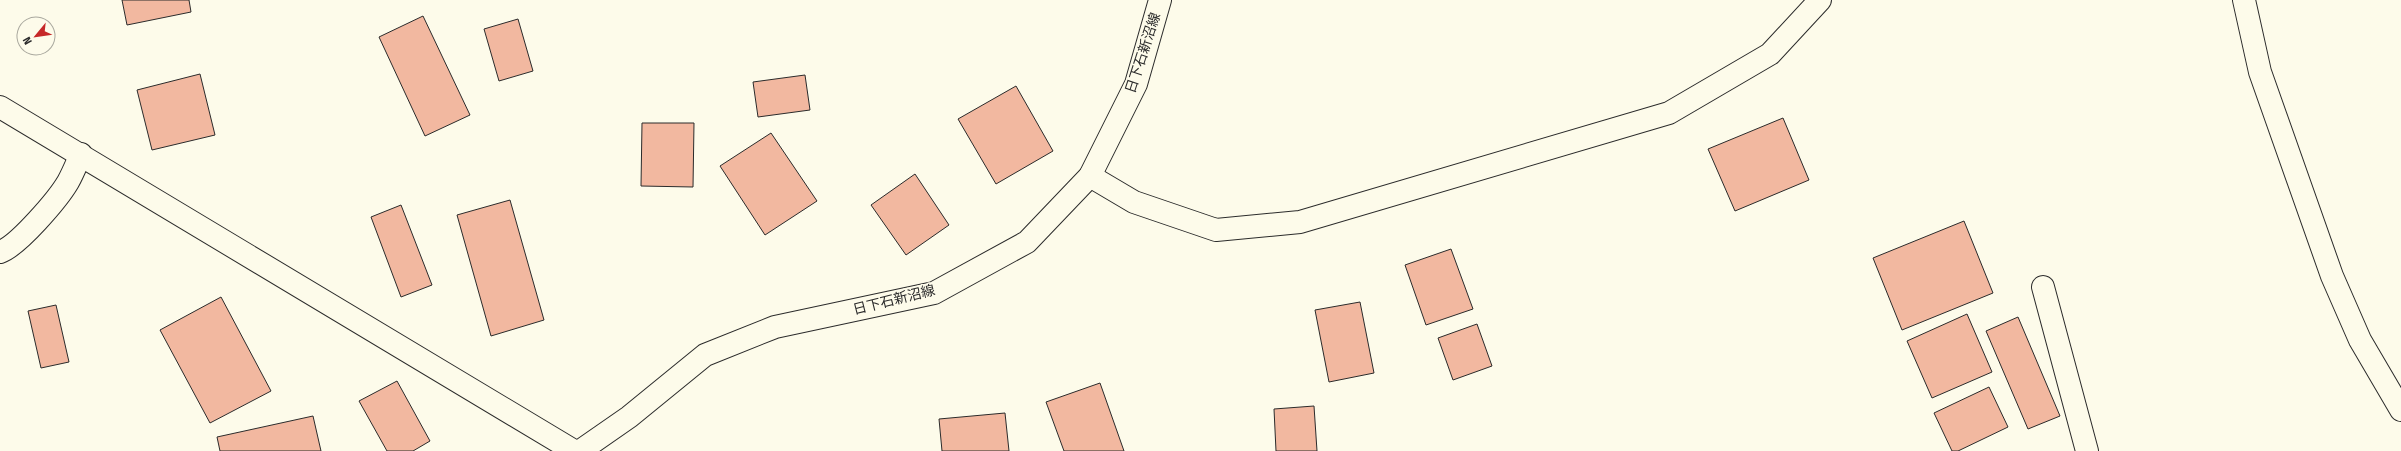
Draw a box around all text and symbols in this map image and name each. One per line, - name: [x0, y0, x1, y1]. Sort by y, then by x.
- street label: 日下石新沼線: [1122, 10, 1164, 96]
- north arrow: [16, 16, 56, 56]
- text: N: [20, 35, 35, 47]
- street label: 日下石新沼線: [851, 282, 937, 318]

